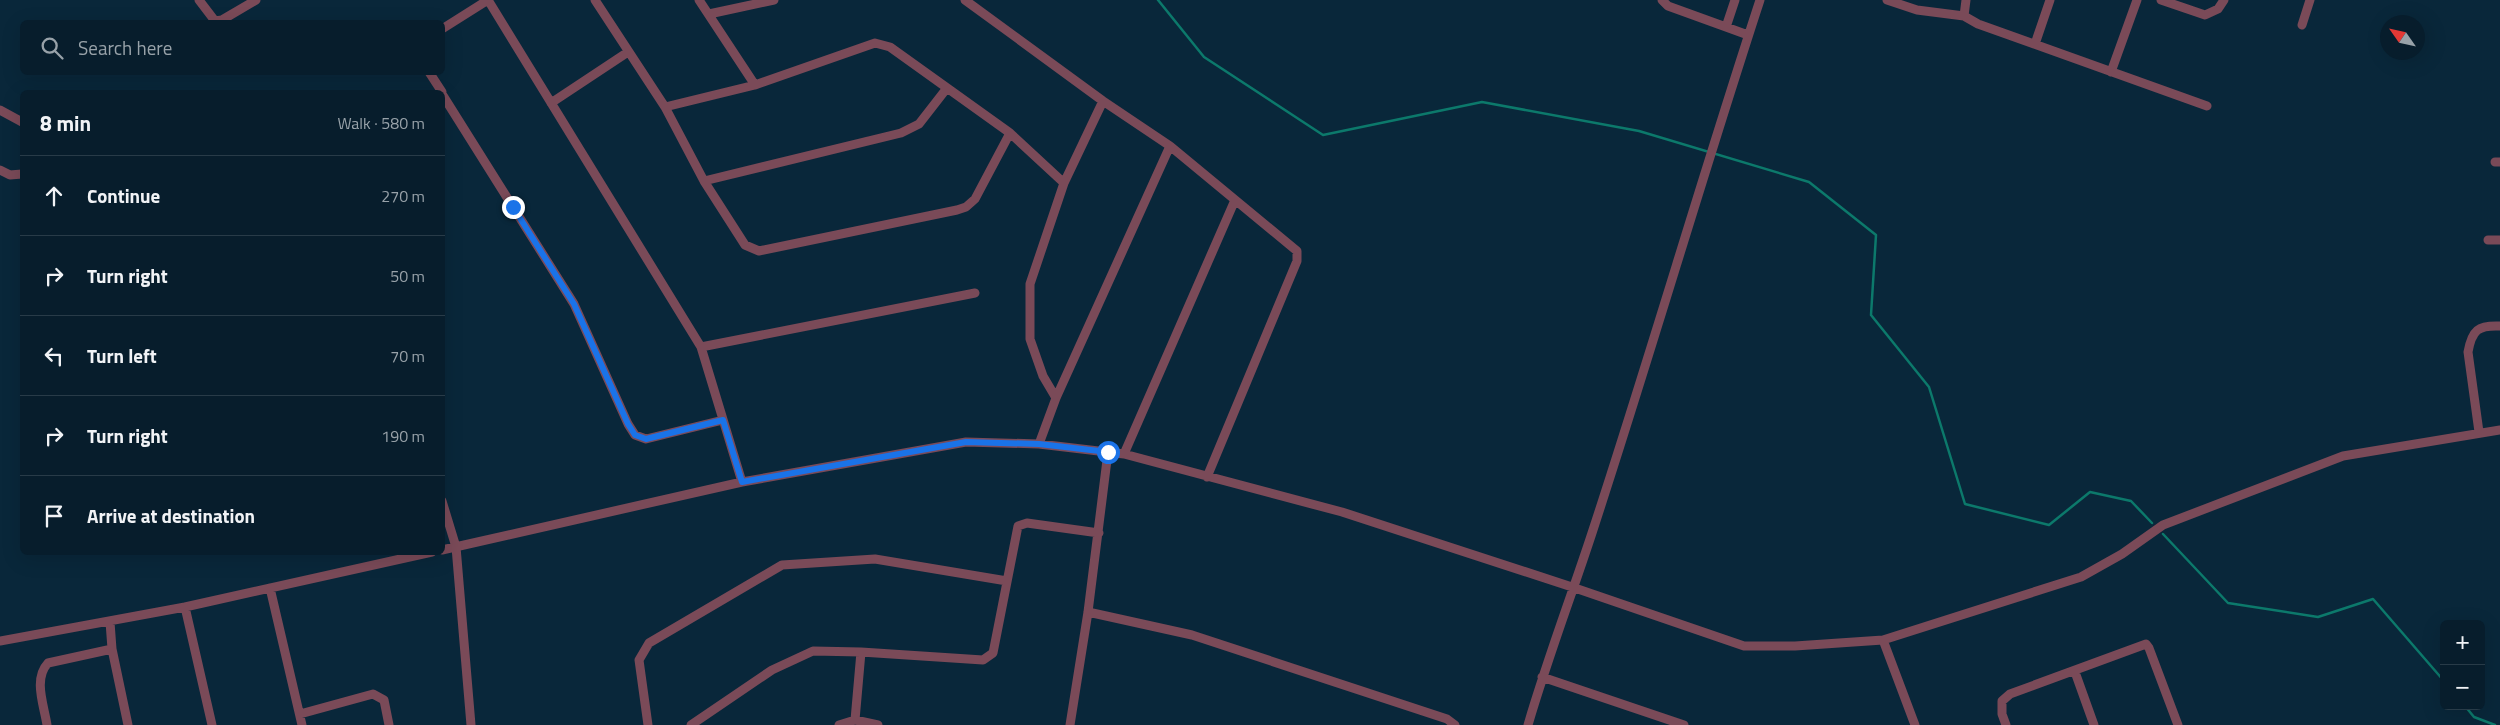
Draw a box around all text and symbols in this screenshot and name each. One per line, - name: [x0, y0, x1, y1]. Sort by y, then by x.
- north arrow: [2380, 15, 2425, 60]
- search box: [20, 20, 445, 75]
- text: Search here: [78, 33, 172, 62]
- icon: search: [38, 34, 66, 62]
- text: 8 min: [40, 107, 91, 139]
- text: Walk · 580 m: [337, 111, 425, 135]
- text: Continue: [87, 181, 160, 210]
- icon: ahead: [40, 182, 68, 210]
- text: 270 m: [381, 184, 425, 208]
- route end: [502, 196, 525, 219]
- text: Turn right: [87, 261, 168, 290]
- icon: right: [40, 262, 68, 290]
- text: 50 m: [390, 264, 425, 288]
- text: Turn left: [87, 341, 157, 370]
- icon: left: [40, 342, 68, 370]
- text: 70 m: [390, 344, 425, 368]
- text: Turn right: [87, 421, 168, 450]
- icon: right: [40, 422, 68, 450]
- text: 190 m: [381, 424, 425, 448]
- route start: [1097, 441, 1120, 464]
- text: Arrive at destination: [87, 501, 255, 530]
- icon: arrive: [40, 502, 68, 530]
- map controls: [2440, 620, 2485, 710]
- button: +: [2440, 620, 2485, 665]
- button: −: [2440, 665, 2485, 710]

